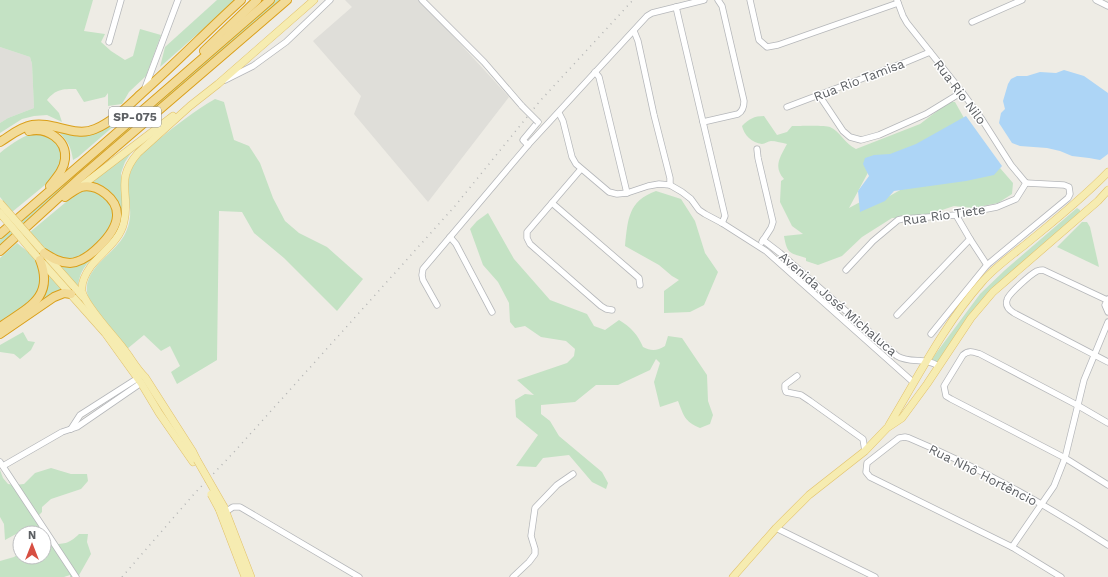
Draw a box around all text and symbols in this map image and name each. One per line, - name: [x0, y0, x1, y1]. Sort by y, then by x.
- street label: Rua Rio Tamisa: [812, 56, 907, 104]
- street label: Rua Rio Nilo: [931, 57, 989, 127]
- road number: SP-075: [109, 107, 161, 127]
- street label: Rua Rio Tiete: [902, 202, 986, 228]
- street label: Avenida José Michaluca: [776, 249, 900, 360]
- street label: Rua Nhô Hortêncio: [926, 441, 1040, 509]
- north arrow: [12, 525, 52, 565]
- text: N: [28, 529, 36, 542]

